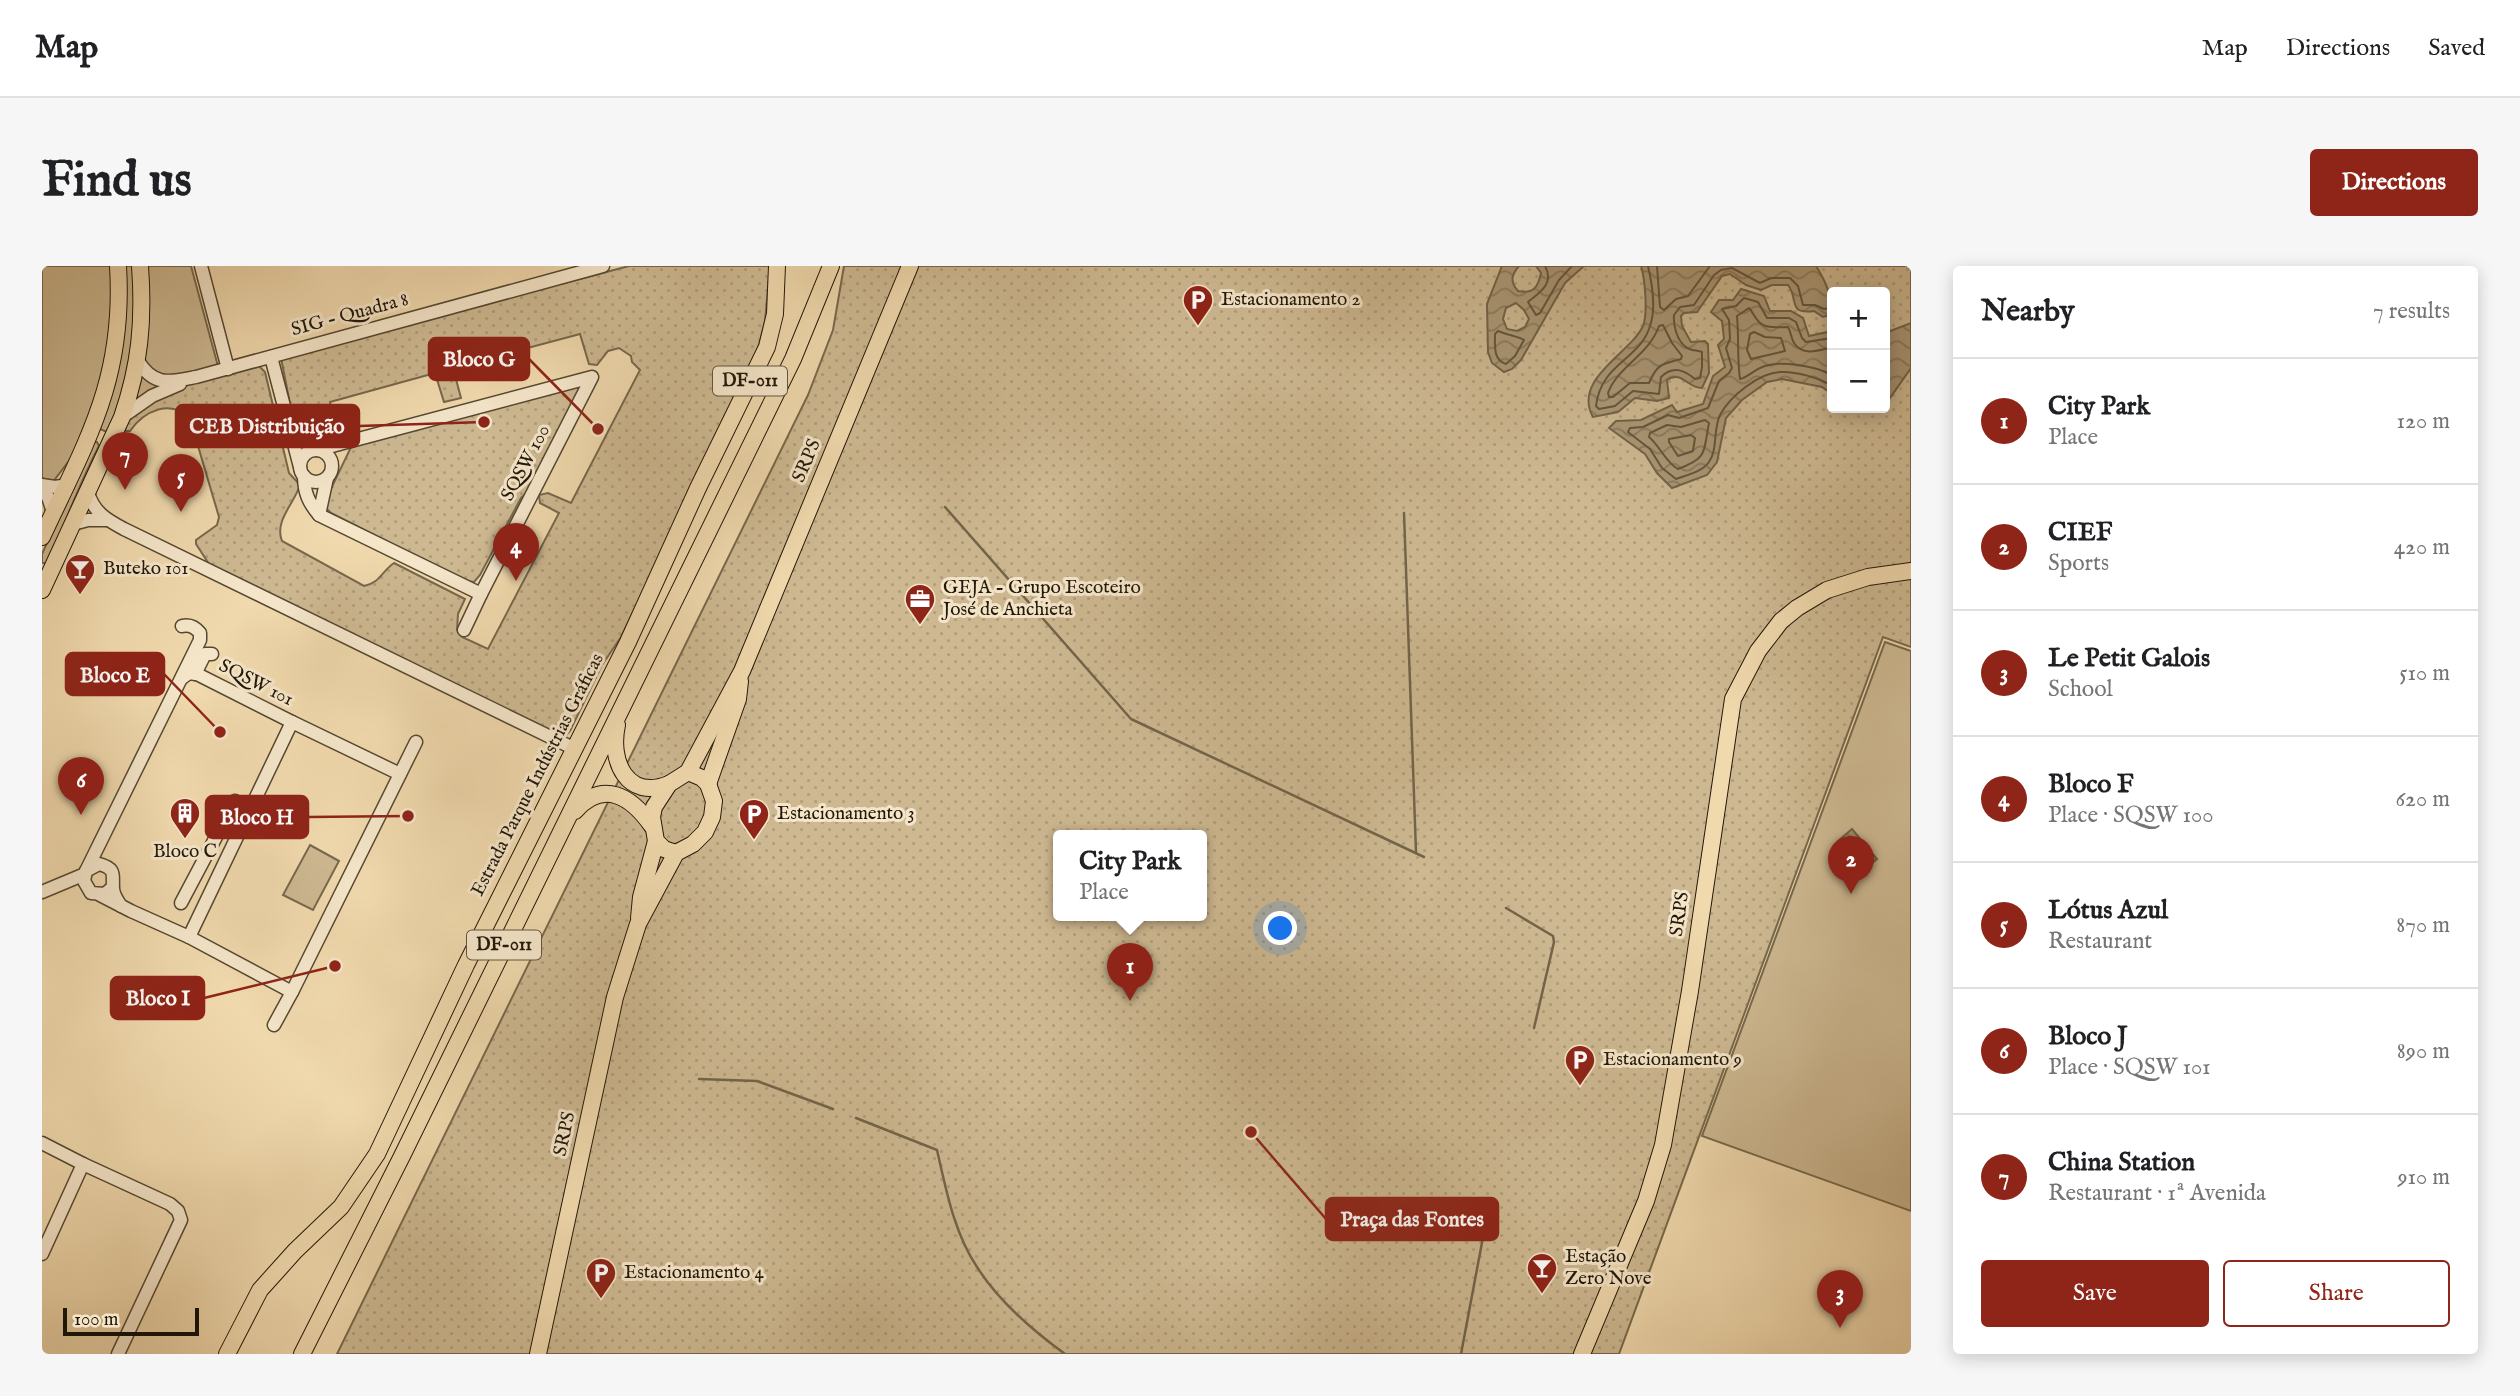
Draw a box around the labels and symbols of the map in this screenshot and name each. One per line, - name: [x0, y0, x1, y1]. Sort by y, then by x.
- parking icon: Estacionamento 2: [1181, 283, 1215, 327]
- street label: SIG - Quadra 8: [289, 288, 411, 342]
- place label: Estacionamento 2: [1221, 288, 1360, 312]
- callout: Bloco G: [429, 338, 529, 380]
- text: Bloco G: [443, 347, 516, 374]
- road number: DF-011: [713, 366, 787, 396]
- callout: CEB Distribuição: [176, 405, 359, 447]
- text: CEB Distribuição: [189, 414, 345, 441]
- street label: SQSW 100: [496, 421, 556, 505]
- pin: 7: [102, 432, 148, 490]
- street label: SRPS: [787, 436, 827, 486]
- pin: 5: [158, 454, 204, 512]
- pin: 4: [493, 523, 539, 581]
- bar icon: Buteko 101: [63, 552, 97, 596]
- place label: Buteko 101: [103, 557, 188, 581]
- place label: GEJA - Grupo Escoteiro José de Anchieta: [941, 576, 1141, 622]
- office icon: GEJA - Grupo Escoteiro José de Anchieta: [903, 582, 937, 626]
- street label: Estrada Parque Indústrias Gráficas: [466, 650, 610, 900]
- callout: Bloco E: [66, 653, 164, 695]
- street label: SQSW 101: [215, 654, 297, 712]
- text: Bloco E: [80, 663, 151, 690]
- pin: 6: [58, 757, 104, 815]
- building icon: Bloco C: [168, 796, 202, 840]
- callout: Bloco H: [206, 796, 308, 838]
- parking icon: Estacionamento 3: [737, 797, 771, 841]
- place label: Estacionamento 3: [777, 802, 915, 826]
- text: Bloco H: [220, 805, 294, 832]
- pin: 2: [1828, 836, 1874, 894]
- place label: Bloco C: [153, 840, 217, 864]
- street label: SRPS: [1665, 890, 1695, 938]
- your location: [1263, 911, 1297, 945]
- road number: DF-011: [467, 930, 541, 960]
- pin: 1: [1107, 943, 1153, 1001]
- callout: Bloco I: [111, 977, 204, 1019]
- text: Bloco I: [126, 986, 190, 1013]
- parking icon: Estacionamento 9: [1563, 1043, 1597, 1087]
- place label: Estacionamento 9: [1603, 1048, 1742, 1072]
- street label: SRPS: [549, 1110, 581, 1158]
- callout: Praça das Fontes: [1326, 1198, 1498, 1240]
- text: Praça das Fontes: [1340, 1207, 1484, 1234]
- place label: Estação Zero Nove: [1565, 1245, 1652, 1291]
- bar icon: Estação Zero Nove: [1525, 1251, 1559, 1295]
- parking icon: Estacionamento 4: [584, 1256, 618, 1300]
- place label: Estacionamento 4: [624, 1261, 764, 1285]
- pin: 3: [1817, 1270, 1863, 1328]
- scale bar: [63, 1305, 200, 1337]

